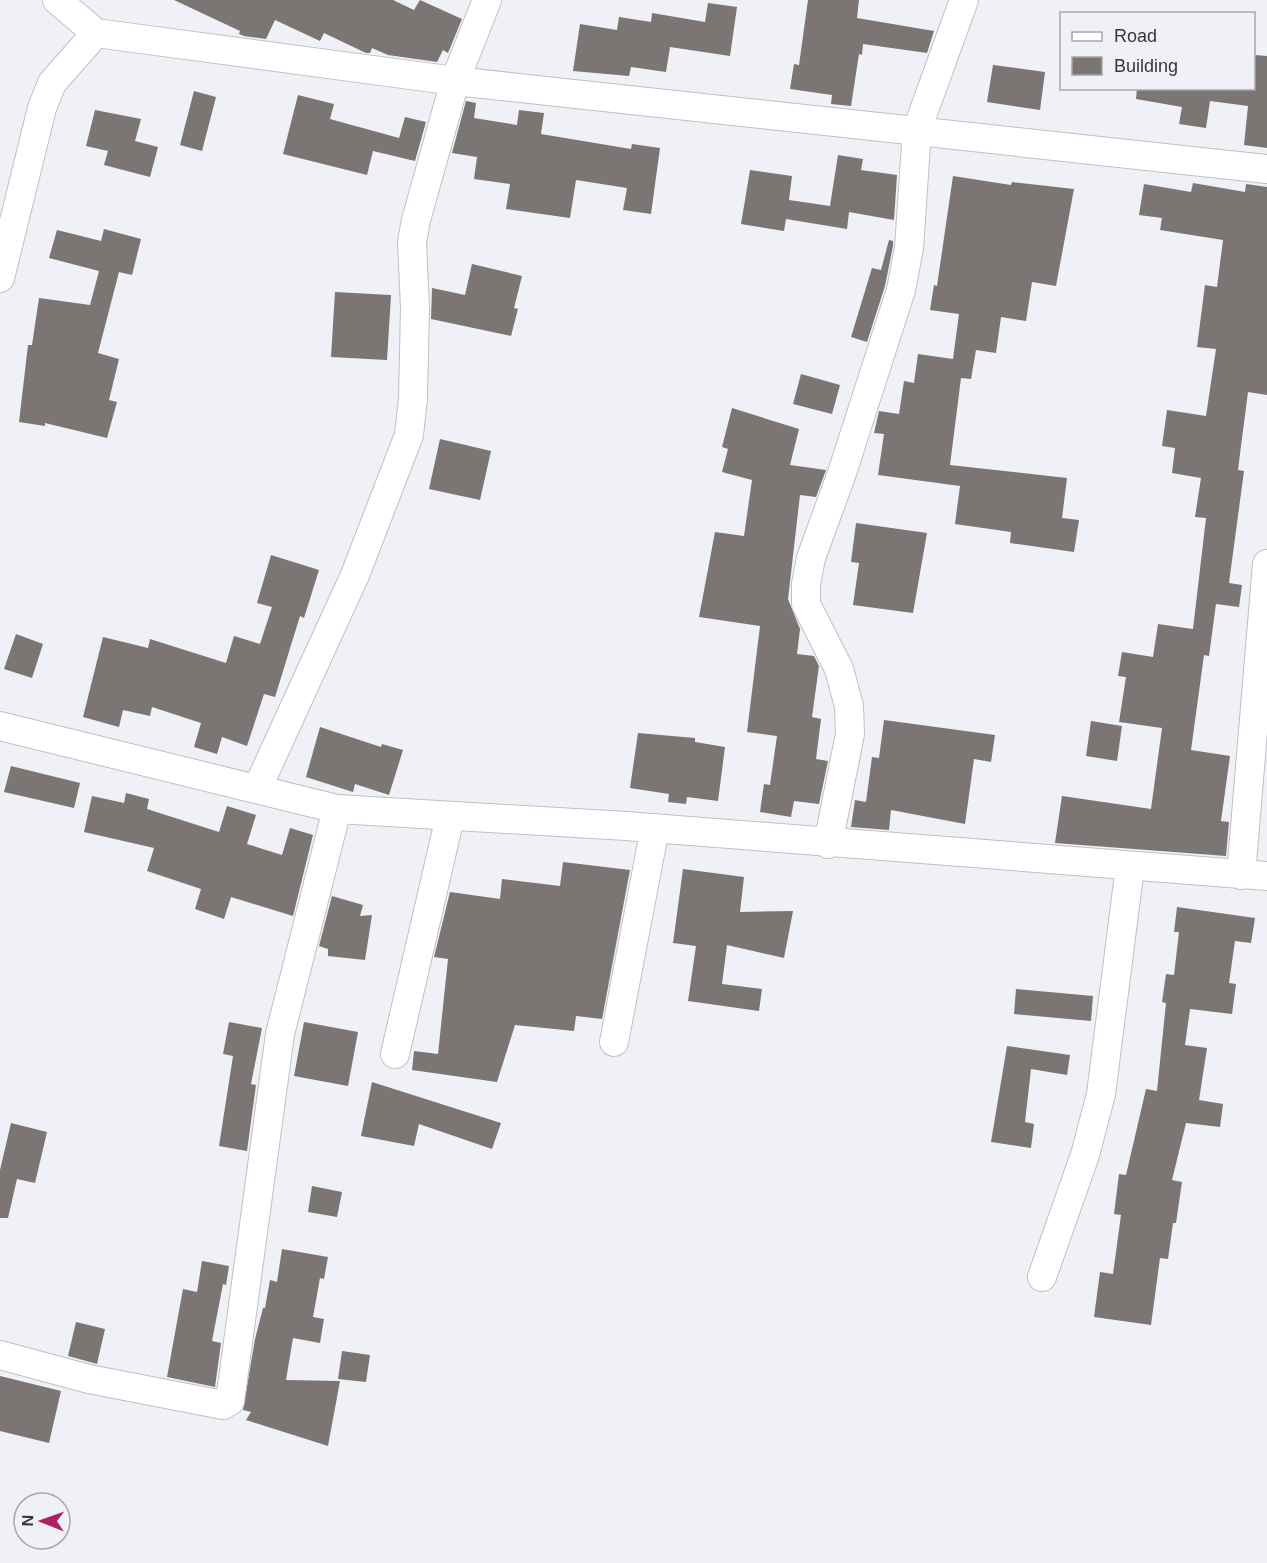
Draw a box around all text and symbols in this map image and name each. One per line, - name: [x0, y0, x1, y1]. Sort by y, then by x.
- legend: [1060, 12, 1255, 90]
- text: Road: [1114, 26, 1157, 46]
- text: Building: [1114, 56, 1178, 76]
- north arrow: [12, 1491, 72, 1551]
- text: N: [19, 1515, 36, 1527]

